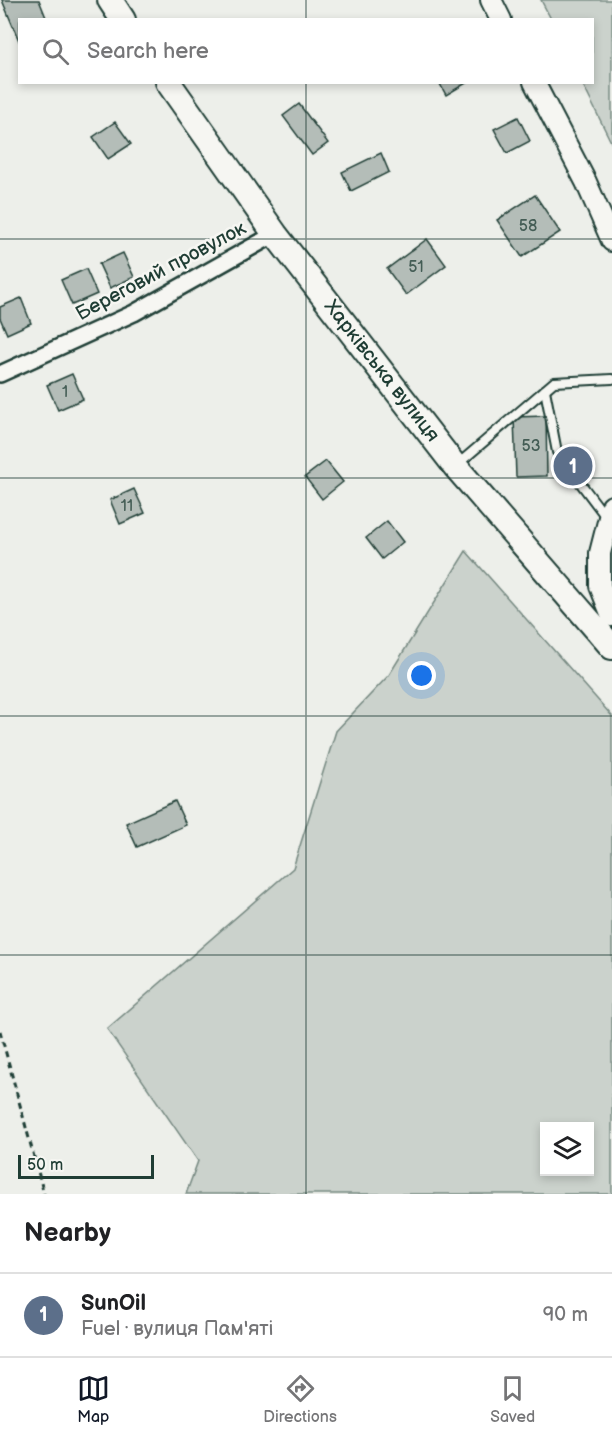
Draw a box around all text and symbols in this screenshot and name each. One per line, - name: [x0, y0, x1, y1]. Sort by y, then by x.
- search box: [18, 18, 594, 84]
- icon: search: [39, 35, 72, 68]
- text: Search here: [87, 38, 209, 65]
- street label: Береговий провулок: [72, 216, 250, 326]
- house number: 58: [519, 217, 537, 236]
- house number: 51: [408, 258, 424, 277]
- street label: Харківська вулиця: [319, 295, 445, 447]
- house number: 1: [62, 383, 68, 402]
- house number: 53: [521, 437, 541, 456]
- pin: 1: [554, 444, 592, 488]
- house number: 11: [121, 497, 133, 516]
- your location: [407, 661, 436, 690]
- map controls: [540, 1122, 594, 1176]
- button: layers: [540, 1122, 594, 1176]
- scale bar: [18, 1152, 154, 1180]
- text: 50 m: [27, 1156, 63, 1175]
- text: Nearby: [24, 1218, 111, 1249]
- text: SunOil: [81, 1290, 146, 1317]
- text: 1: [39, 1303, 48, 1327]
- text: 90 m: [543, 1303, 588, 1327]
- text: Fuel · вулиця Пам'яті: [81, 1317, 273, 1341]
- tab: Map: [77, 1372, 110, 1427]
- tab: Directions: [263, 1372, 337, 1427]
- tab: Saved: [490, 1372, 535, 1427]

